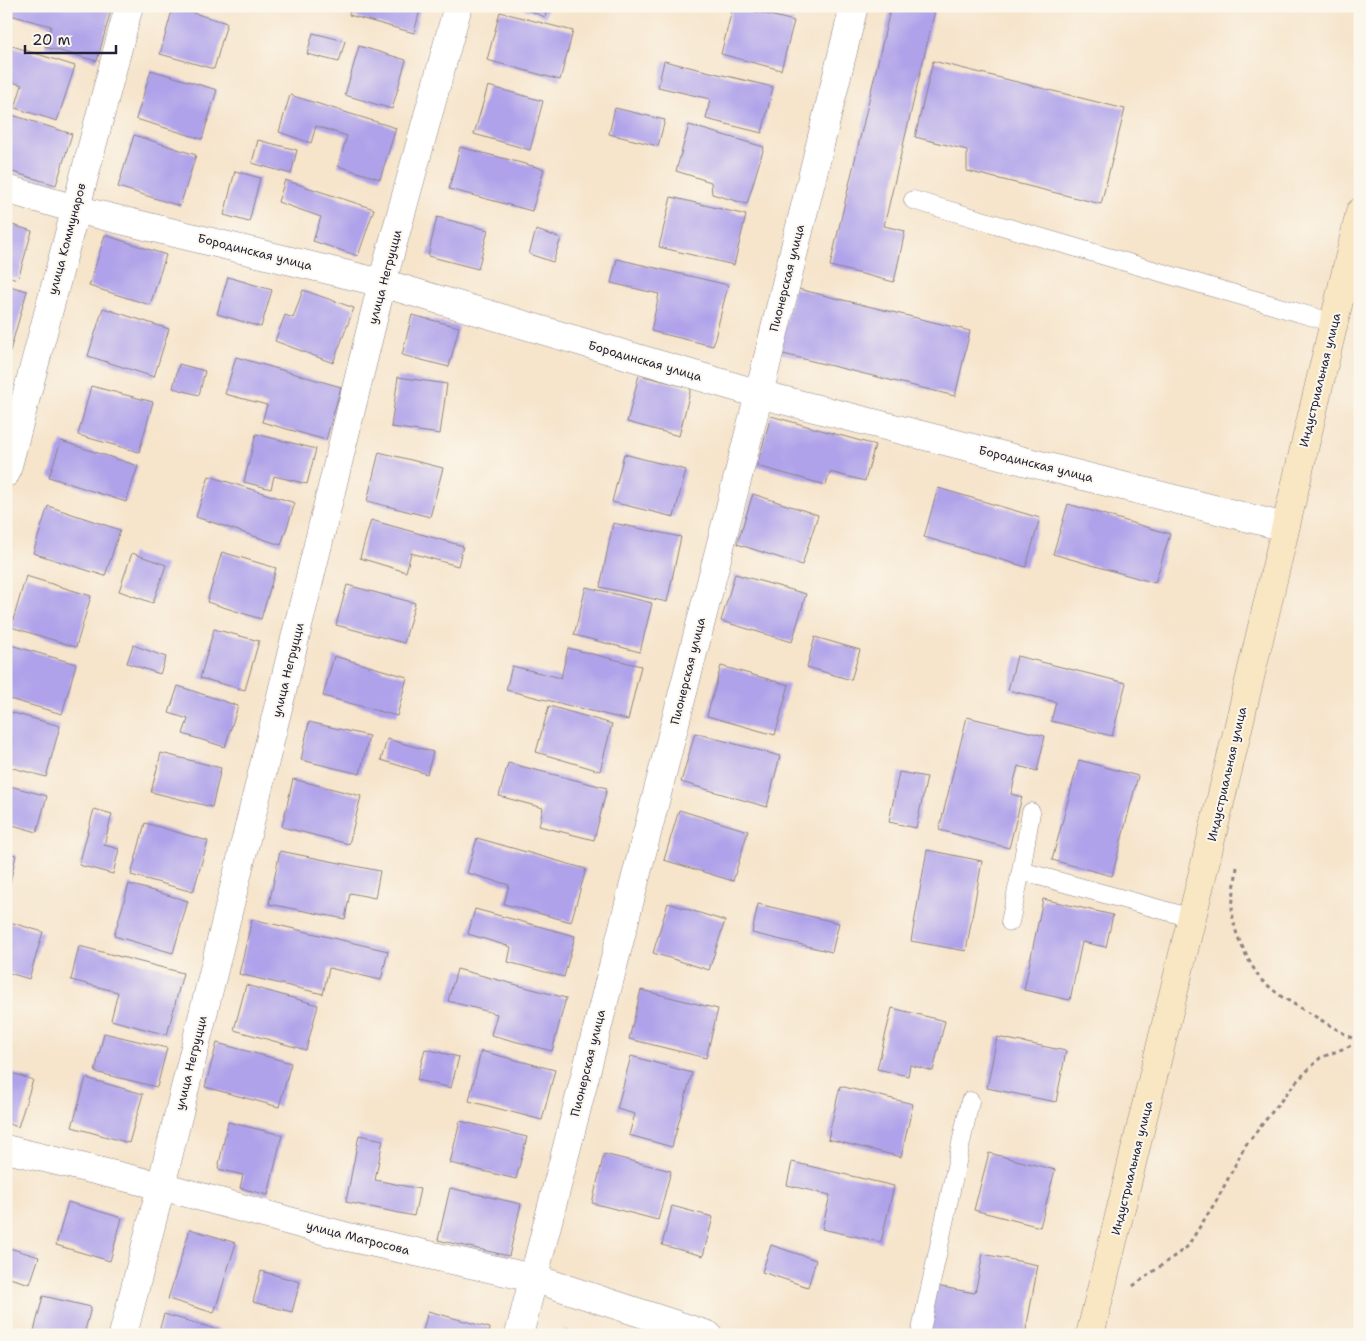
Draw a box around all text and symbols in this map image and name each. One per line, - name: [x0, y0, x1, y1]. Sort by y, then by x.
- scale bar: [25, 22, 116, 54]
- text: 20 m: [32, 30, 71, 50]
- street label: улица Коммунаров: [44, 181, 90, 297]
- street label: Пионерская улица: [766, 222, 808, 333]
- street label: улица Негруцци: [365, 228, 405, 326]
- street label: Бородинская улица: [196, 230, 314, 274]
- street label: Индустриальная улица: [1296, 311, 1345, 449]
- street label: Бородинская улица: [586, 337, 704, 385]
- street label: Бородинская улица: [977, 442, 1095, 486]
- street label: Пионерская улица: [667, 615, 709, 726]
- street label: улица Негруцци: [268, 621, 308, 719]
- street label: Индустриальная улица: [1204, 705, 1250, 843]
- street label: Пионерская улица: [567, 1007, 609, 1118]
- street label: улица Негруцци: [171, 1014, 211, 1112]
- street label: Индустриальная улица: [1108, 1099, 1157, 1237]
- street label: улица Матросова: [305, 1217, 412, 1259]

